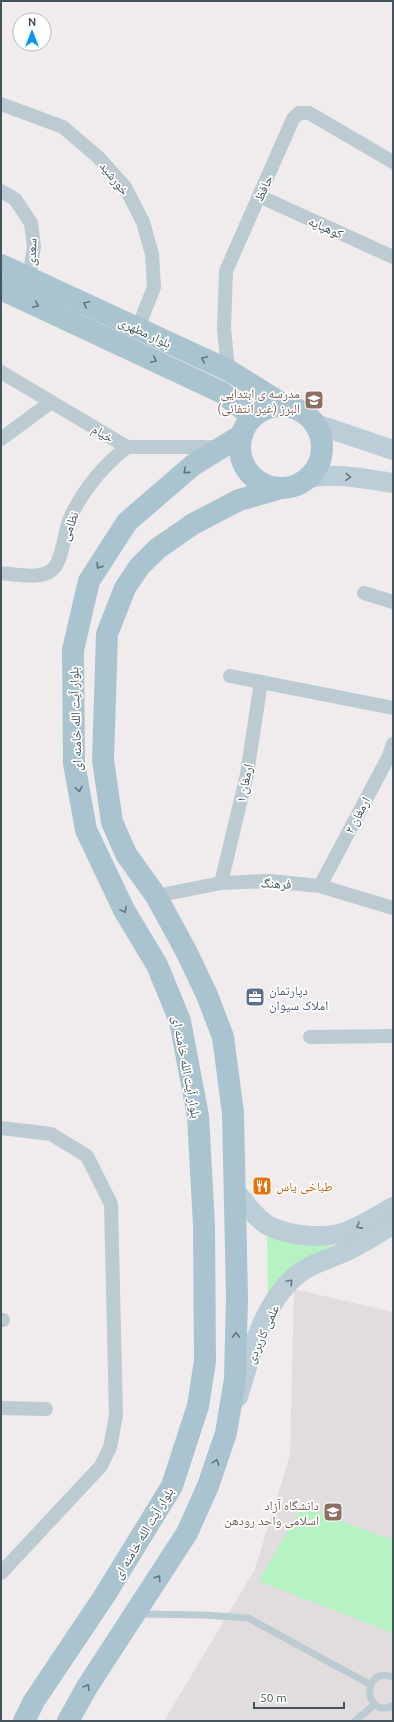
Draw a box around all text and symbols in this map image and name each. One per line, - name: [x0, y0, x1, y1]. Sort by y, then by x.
- north arrow: [12, 12, 52, 52]
- text: N: [28, 16, 36, 28]
- street label: خورشید: [96, 159, 133, 199]
- street label: حافظ: [251, 173, 275, 203]
- street label: کوهپایه: [306, 213, 346, 243]
- street label: سعدی: [23, 238, 41, 267]
- one-way arrow: [32, 300, 40, 308]
- one-way arrow: [82, 301, 90, 309]
- street label: بلوار مطهری: [116, 314, 173, 352]
- one-way arrow: [150, 356, 157, 364]
- one-way arrow: [200, 356, 208, 364]
- place label: مدرسه ی ابتدایی (غیر انتفائی) البرز: [217, 386, 300, 417]
- school or university icon: مدرسه ی ابتدایی (غیر انتفائی) البرز: [303, 389, 325, 411]
- street label: خیام: [89, 421, 116, 446]
- one-way arrow: [183, 467, 190, 474]
- one-way arrow: [345, 473, 351, 482]
- street label: نظامی: [57, 510, 83, 543]
- one-way arrow: [96, 562, 104, 569]
- street label: بلوار آیت الله خامنه ای: [66, 667, 86, 771]
- street label: ارمغان ۱: [233, 762, 257, 804]
- one-way arrow: [74, 786, 82, 792]
- street label: ارمغان ۲: [342, 794, 374, 837]
- street label: فرهنگ: [260, 875, 292, 893]
- one-way arrow: [120, 905, 127, 913]
- place label: دپارتمان املاک سیوان: [269, 983, 328, 1014]
- office icon: دپارتمان املاک سیوان: [244, 986, 266, 1008]
- street label: بلوار آیت الله خامنه ای: [168, 1015, 204, 1120]
- restaurant icon: طباخی یاس: [251, 1175, 273, 1197]
- place label: طباخی یاس: [276, 1179, 333, 1195]
- one-way arrow: [356, 1221, 363, 1228]
- one-way arrow: [285, 1279, 293, 1287]
- street label: علمی کاربردی: [243, 1302, 283, 1366]
- one-way arrow: [232, 1332, 240, 1338]
- one-way arrow: [211, 1459, 220, 1466]
- street label: بلوار آیت الله خامنه ای: [110, 1485, 178, 1582]
- place label: دانشگاه آزاد اسلامی واحد رودهن: [224, 1498, 319, 1529]
- school or university icon: دانشگاه آزاد اسلامی واحد رودهن: [322, 1501, 344, 1523]
- one-way arrow: [153, 1575, 161, 1582]
- one-way arrow: [83, 1684, 90, 1691]
- scale bar: [254, 1684, 344, 1710]
- text: 50 m: [260, 1691, 287, 1704]

